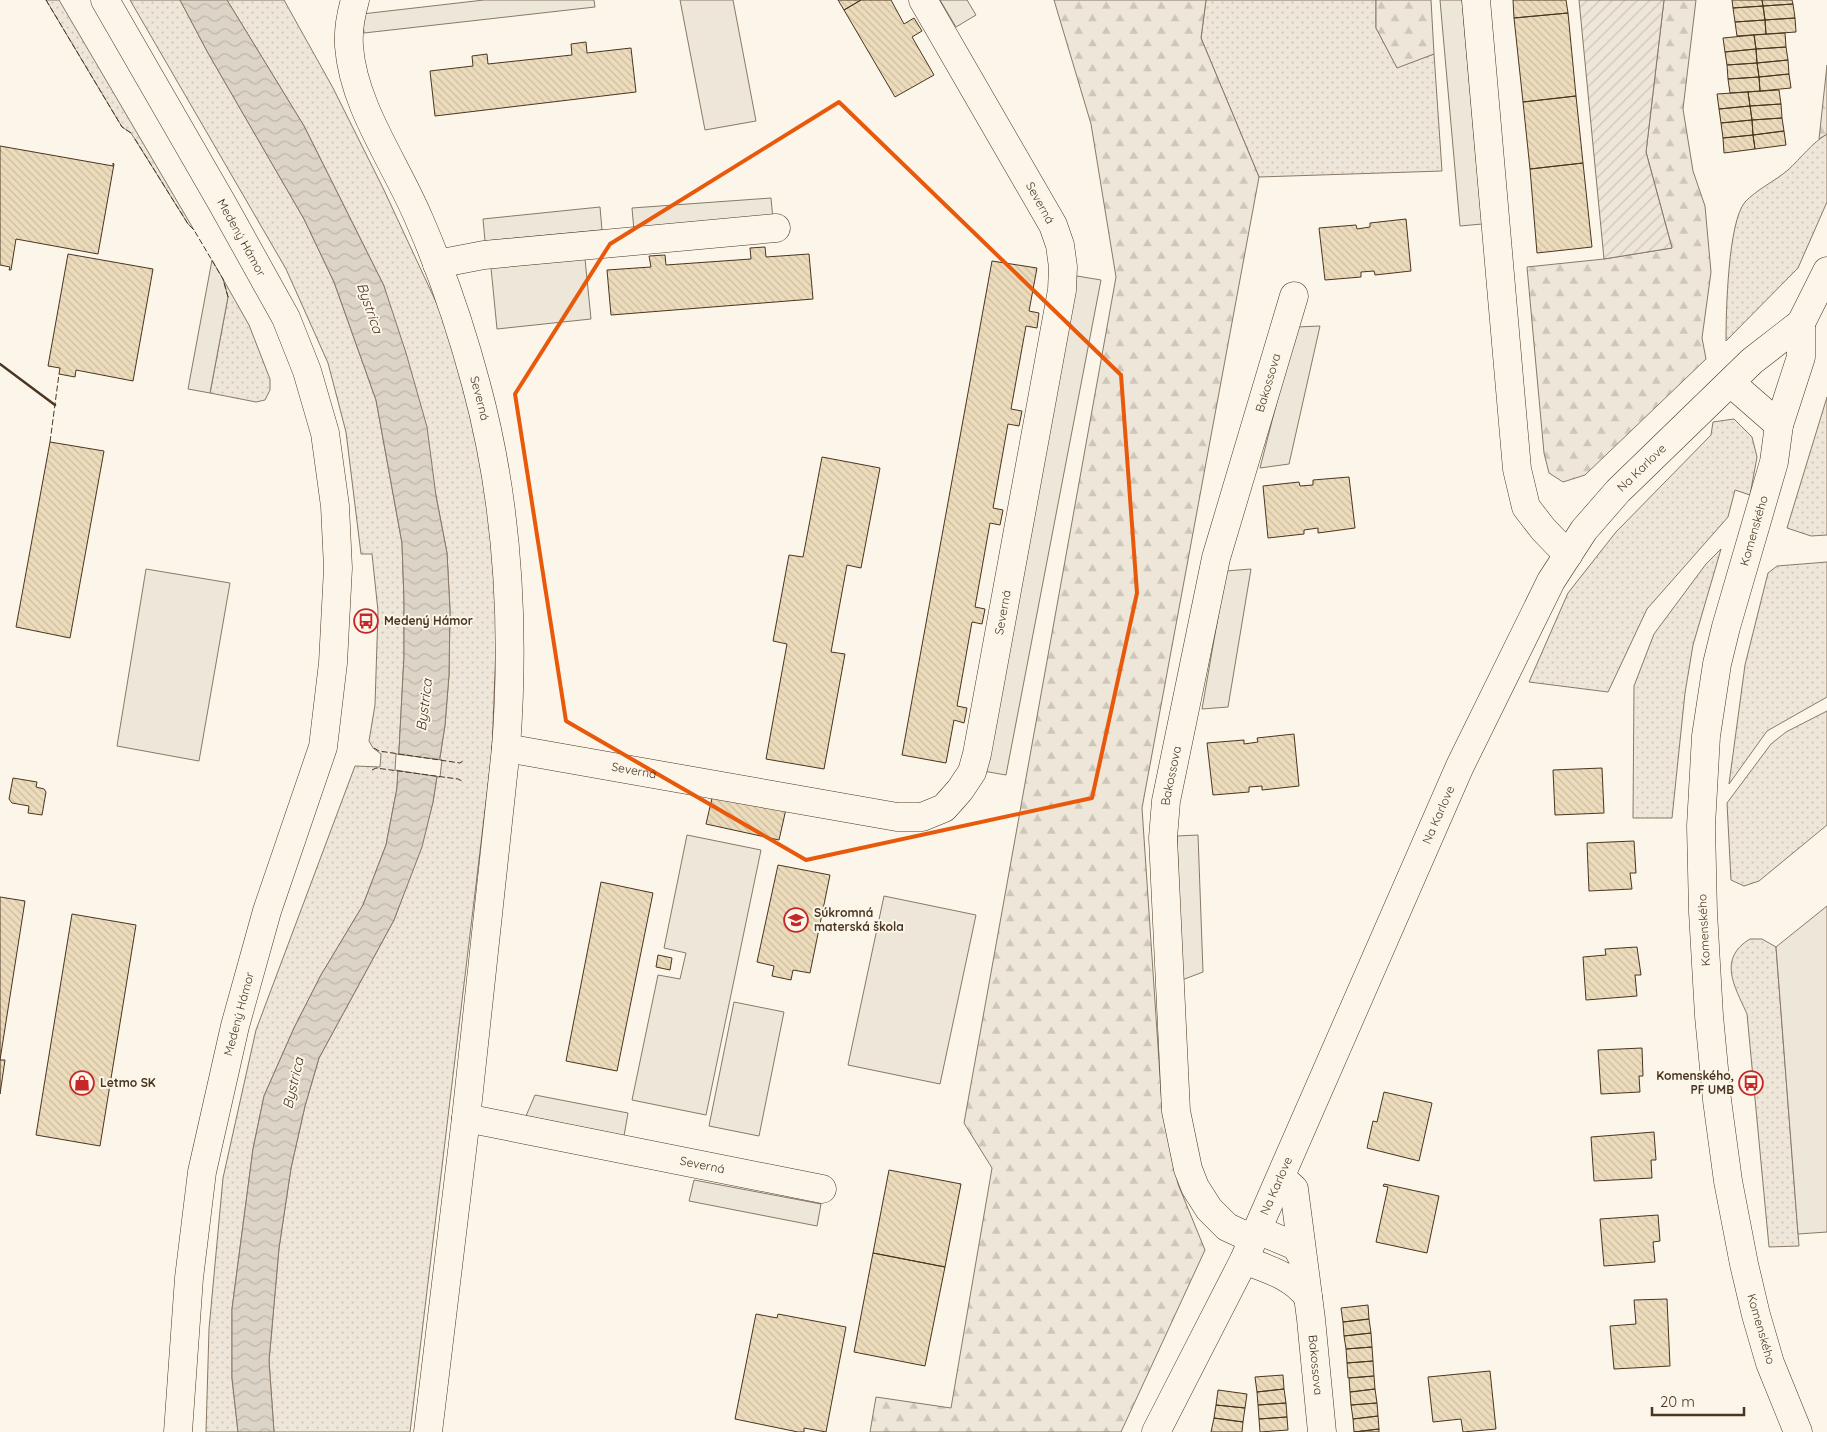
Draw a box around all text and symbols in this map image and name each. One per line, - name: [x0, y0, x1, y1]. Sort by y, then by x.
- street label: Severná: [1023, 179, 1058, 226]
- street label: Medený Hámor: [214, 196, 270, 279]
- water label: Bystrica: [353, 280, 388, 337]
- street label: Bakossova: [1252, 352, 1284, 414]
- street label: Severná: [467, 374, 493, 422]
- street label: Na Karlove: [1614, 440, 1669, 495]
- street label: Komenského: [1736, 494, 1771, 567]
- street label: Severná: [991, 589, 1014, 636]
- bus stop icon: Medený Hámor: [353, 608, 379, 634]
- place label: Medený Hámor: [384, 613, 473, 628]
- water label: Bystrica: [412, 676, 436, 732]
- street label: Bakossova: [1158, 744, 1184, 806]
- street label: Severná: [610, 759, 658, 781]
- street label: Na Karlove: [1419, 783, 1458, 846]
- street label: Komenského: [1694, 893, 1713, 967]
- place label: Súkromná materská škola: [814, 905, 904, 934]
- school or university icon: Súkromná materská škola: [783, 907, 809, 933]
- street label: Medený Hámor: [220, 970, 257, 1058]
- water label: Bystrica: [278, 1054, 308, 1111]
- place label: Komenského, PF UMB: [1656, 1068, 1734, 1097]
- shop icon: Letmo SK: [69, 1070, 95, 1096]
- bus stop icon: Komenského, PF UMB: [1738, 1070, 1764, 1096]
- place label: Letmo SK: [100, 1075, 156, 1090]
- street label: Severná: [679, 1153, 726, 1176]
- street label: Na Karlove: [1257, 1154, 1295, 1217]
- street label: Komenského: [1744, 1292, 1779, 1366]
- street label: Bakossova: [1306, 1334, 1326, 1396]
- scale bar: [1652, 1384, 1744, 1416]
- text: 20 m: [1660, 1392, 1695, 1411]

